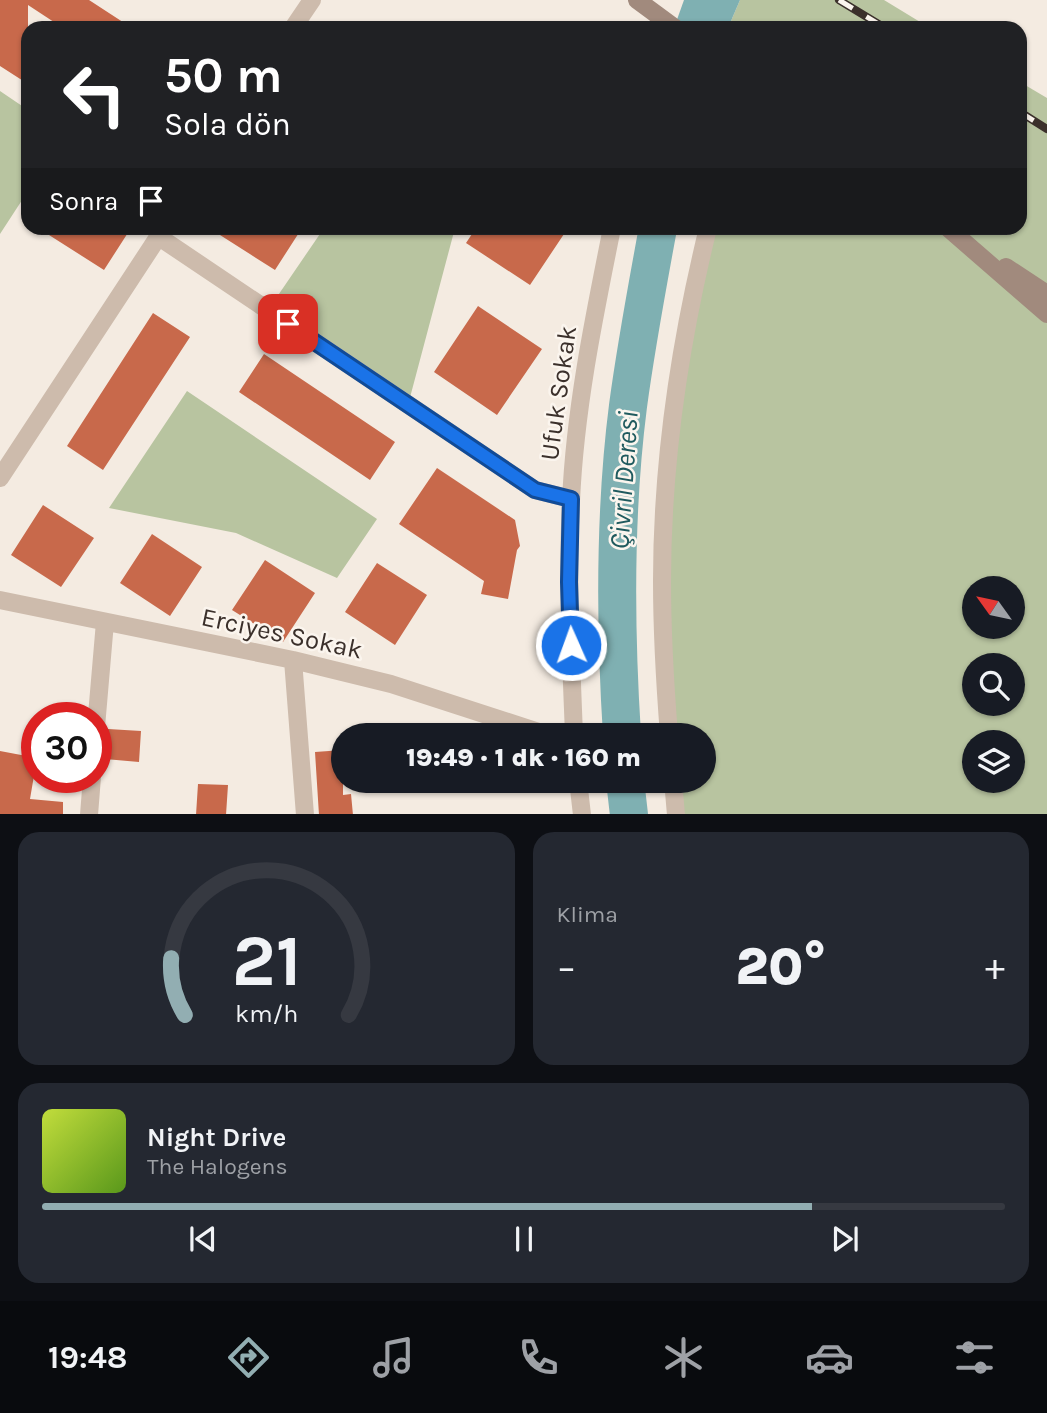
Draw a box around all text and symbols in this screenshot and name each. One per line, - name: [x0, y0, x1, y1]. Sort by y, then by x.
- text: 50 m: [164, 47, 282, 104]
- icon: left: [49, 49, 140, 140]
- text: Sola dön: [164, 106, 291, 143]
- icon: arrive: [132, 182, 170, 220]
- text: Sonra: [49, 186, 118, 217]
- pin: [258, 294, 318, 354]
- icon: arrive: [269, 305, 307, 343]
- street label: Ufuk Sokak: [534, 324, 583, 463]
- water label: Çivril Deresi: [602, 410, 645, 550]
- north arrow: [962, 576, 1026, 639]
- map controls: [962, 576, 1025, 793]
- street label: Erciyes Sokak: [198, 601, 365, 666]
- position arrow: [534, 608, 608, 682]
- button: search: [962, 653, 1025, 716]
- speed limit sign: 30: [21, 702, 112, 793]
- button: layers: [962, 730, 1025, 793]
- text: 19:49 · 1 dk · 160 m: [406, 742, 641, 773]
- text: Klima: [557, 901, 618, 928]
- text: 21: [231, 918, 301, 1003]
- text: 20°: [735, 936, 826, 997]
- text: −: [557, 945, 576, 990]
- text: +: [985, 945, 1005, 990]
- text: km/h: [235, 998, 298, 1027]
- text: Night Drive: [147, 1122, 286, 1153]
- text: The Halogens: [147, 1153, 287, 1180]
- icon: previous: [184, 1220, 222, 1258]
- icon: pause: [505, 1220, 543, 1258]
- icon: next: [826, 1220, 864, 1258]
- icon: directions: [224, 1333, 273, 1382]
- icon: music: [369, 1333, 418, 1382]
- icon: phone: [514, 1333, 563, 1382]
- icon: climate: [659, 1333, 708, 1382]
- icon: car: [805, 1333, 854, 1382]
- icon: filters: [950, 1333, 999, 1382]
- text: 19:48: [48, 1339, 127, 1376]

